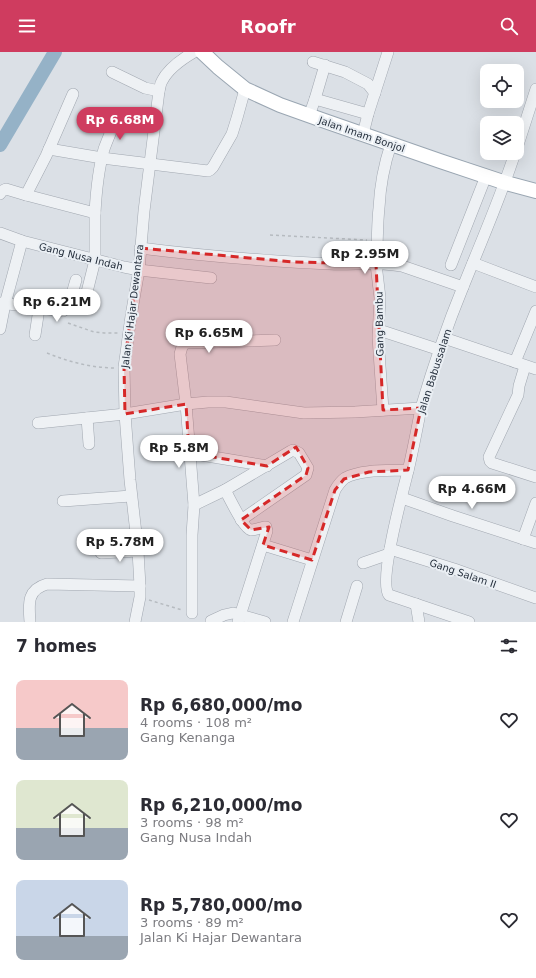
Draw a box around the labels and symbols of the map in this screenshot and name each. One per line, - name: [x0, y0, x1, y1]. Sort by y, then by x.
- pin: Rp 6.68M: [79, 107, 161, 141]
- street label: Jalan Imam Bonjol: [316, 114, 406, 154]
- street label: Gang Nusa Indah: [38, 241, 124, 272]
- pin: Rp 2.95M: [324, 241, 406, 275]
- street label: Jalan Ki Hajar Dewantara: [119, 244, 146, 370]
- pin: Rp 6.21M: [16, 289, 98, 323]
- street label: Gang Bambu: [373, 291, 386, 357]
- pin: Rp 6.65M: [168, 320, 250, 354]
- street label: Jalan Babussalam: [415, 327, 453, 416]
- pin: Rp 5.8M: [142, 435, 216, 469]
- pin: Rp 4.66M: [431, 476, 513, 510]
- pin: Rp 5.78M: [79, 529, 161, 563]
- street label: Gang Salam II: [428, 557, 498, 590]

